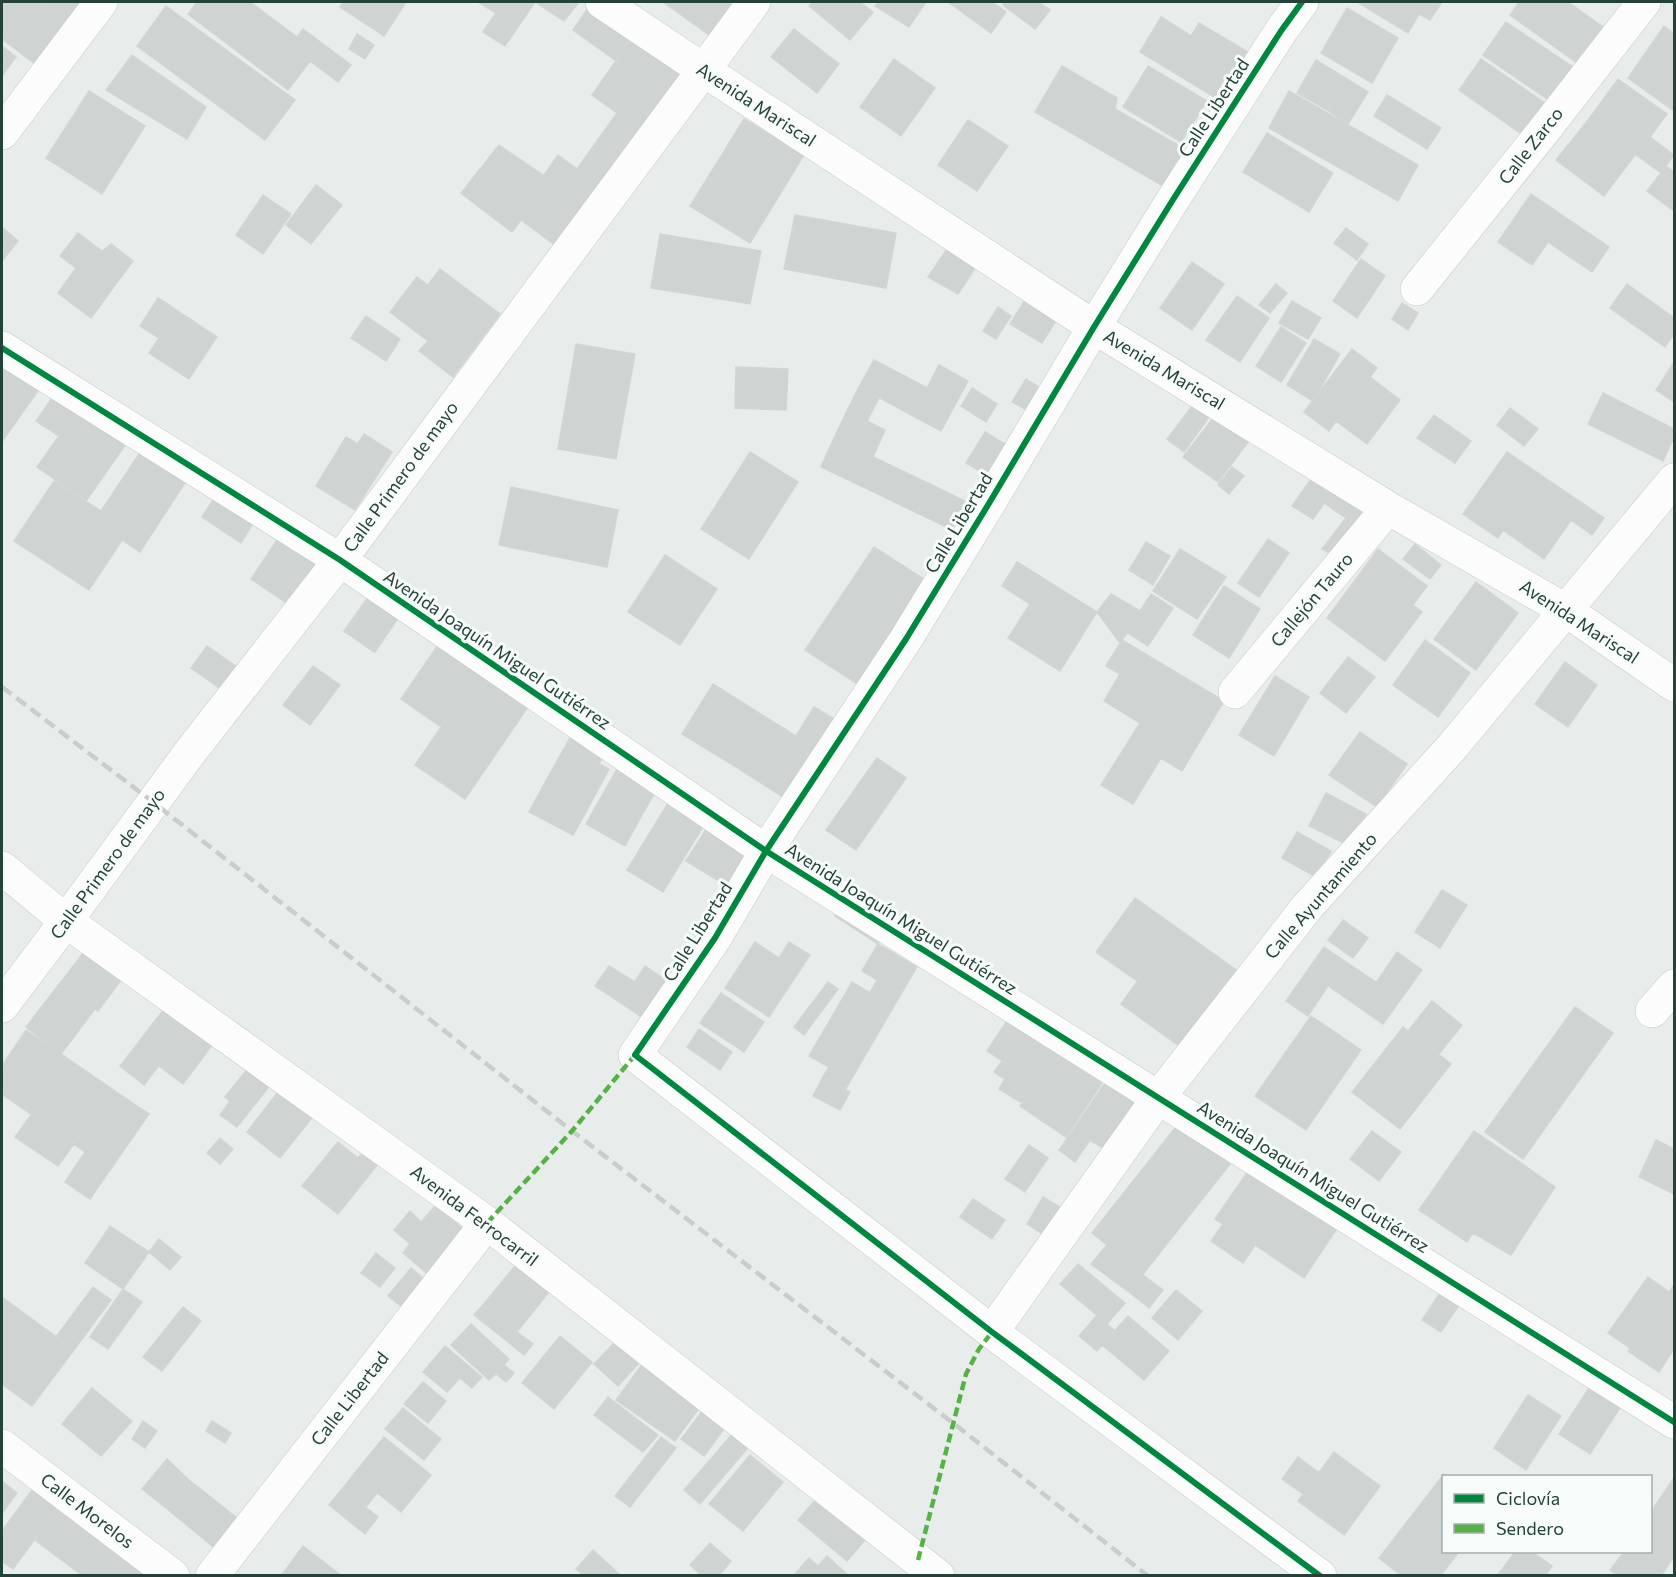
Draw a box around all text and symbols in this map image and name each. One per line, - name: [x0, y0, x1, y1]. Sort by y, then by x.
- street label: Calle Libertad: [1173, 54, 1253, 161]
- street label: Avenida Mariscal: [693, 57, 820, 151]
- street label: Calle Zarco: [1493, 102, 1567, 188]
- street label: Avenida Mariscal: [1100, 324, 1229, 414]
- street label: Calle Primero de mayo: [338, 397, 462, 556]
- street label: Calle Libertad: [920, 468, 997, 577]
- street label: Callejón Tauro: [1265, 548, 1357, 651]
- street label: Avenida Joaquín Miguel Gutiérrez: [380, 565, 615, 734]
- street label: Avenida Mariscal: [1516, 574, 1643, 668]
- street label: Calle Primero de mayo: [45, 784, 169, 943]
- street label: Calle Ayuntamiento: [1259, 828, 1381, 963]
- street label: Avenida Joaquín Miguel Gutiérrez: [782, 838, 1022, 999]
- street label: Calle Libertad: [658, 878, 736, 985]
- street label: Avenida Joaquín Miguel Gutiérrez: [1194, 1096, 1434, 1257]
- street label: Avenida Ferrocarril: [406, 1160, 543, 1270]
- street label: Calle Libertad: [306, 1347, 393, 1450]
- street label: Calle Morelos: [36, 1468, 139, 1553]
- legend: [1442, 1475, 1652, 1553]
- text: Ciclovía: [1496, 1487, 1560, 1509]
- text: Sendero: [1496, 1517, 1564, 1539]

